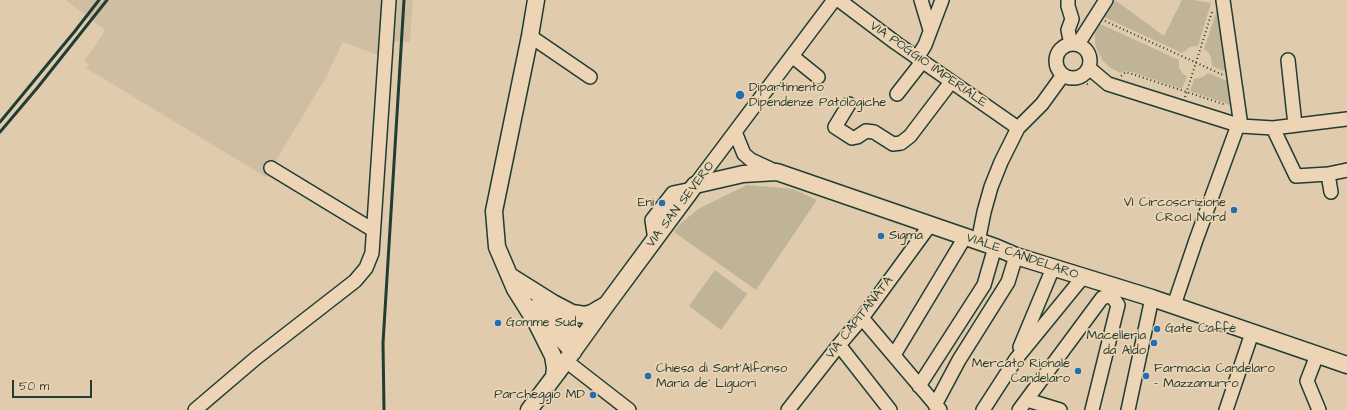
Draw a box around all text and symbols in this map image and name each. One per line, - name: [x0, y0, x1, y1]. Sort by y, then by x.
- street label: VIA POGGIO IMPERIALE: [866, 19, 990, 111]
- place label: Dipartimento Dipendenze Patologiche: [749, 80, 886, 111]
- marker: Dipartimento Dipendenze Patologiche: [734, 89, 746, 101]
- street label: VIA SAN SEVERO: [644, 159, 718, 251]
- place label: Eni: [638, 195, 654, 211]
- place label: VI Circoscrizione CRocI Nord: [1124, 195, 1226, 226]
- marker: Eni: [657, 198, 667, 208]
- marker: VI Circoscrizione CRocI Nord: [1229, 205, 1239, 215]
- place label: Sigma: [889, 228, 923, 244]
- marker: Sigma: [876, 231, 886, 241]
- street label: VIALE CANDELARO: [964, 231, 1080, 283]
- street label: VIA CAPITANATA: [823, 273, 897, 363]
- place label: Gomme Sud: [506, 315, 576, 331]
- marker: Gomme Sud: [493, 318, 503, 328]
- place label: Gate Caffè: [1165, 321, 1236, 337]
- marker: Gate Caffè: [1152, 324, 1162, 334]
- place label: Macelleria da Aldo: [1086, 328, 1146, 359]
- marker: Macelleria da Aldo: [1149, 338, 1159, 348]
- place label: Mercato Rionale Candelaro: [972, 356, 1070, 387]
- place label: Chiesa di Sant'Alfonso Maria de' Liguori: [656, 361, 787, 392]
- place label: Farmacia Candelaro - Mazzamurro: [1154, 361, 1275, 392]
- marker: Mercato Rionale Candelaro: [1073, 366, 1083, 376]
- marker: Chiesa di Sant'Alfonso Maria de' Liguori: [643, 371, 653, 381]
- marker: Farmacia Candelaro - Mazzamurro: [1141, 371, 1151, 381]
- scale bar: [14, 372, 94, 398]
- text: 50 m: [19, 378, 49, 395]
- place label: Parcheggio MD: [494, 387, 585, 403]
- marker: Parcheggio MD: [588, 390, 598, 400]

